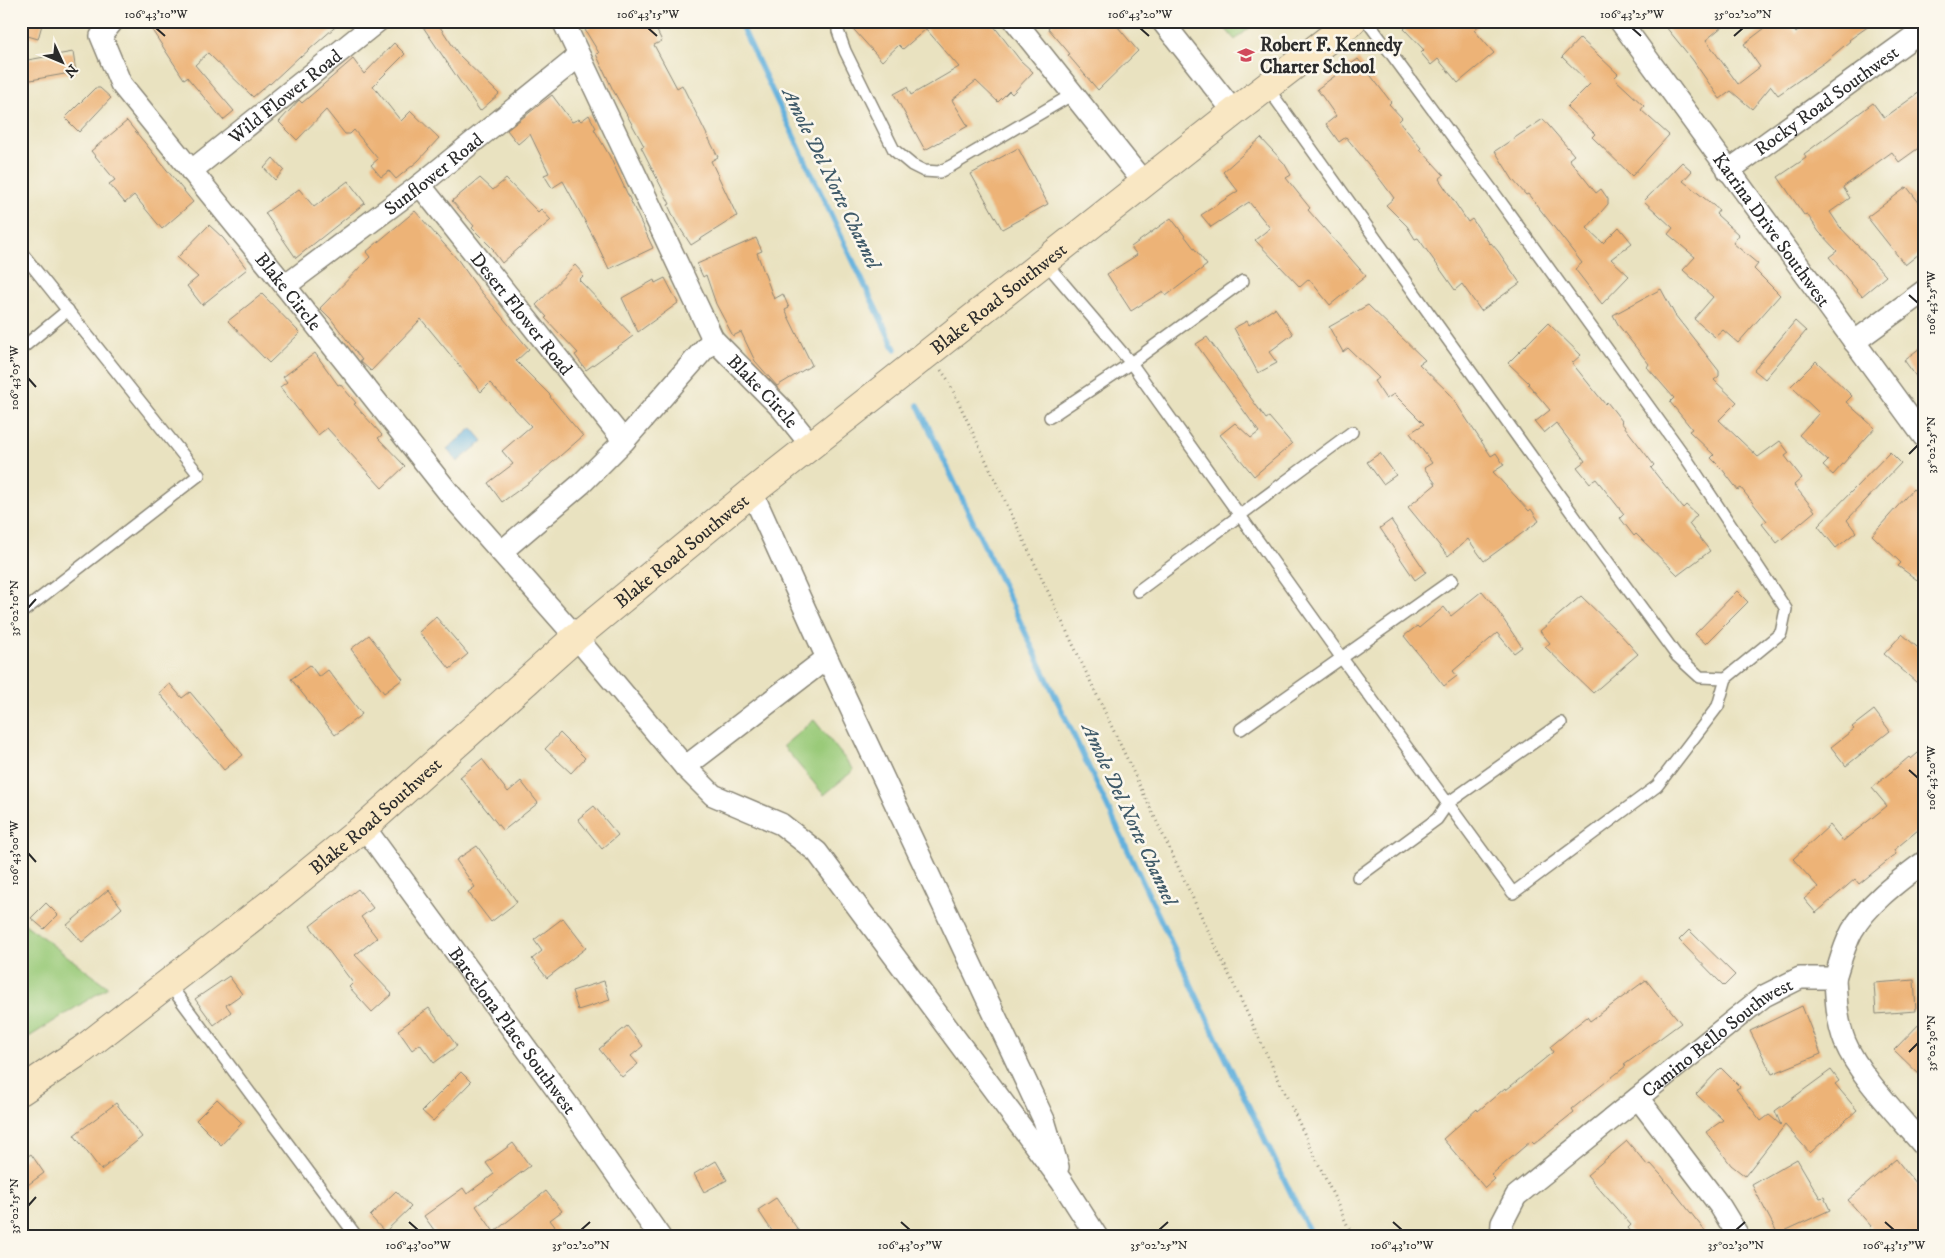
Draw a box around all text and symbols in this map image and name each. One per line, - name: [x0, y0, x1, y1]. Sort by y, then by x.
- text: 106°43'10"W: [124, 7, 189, 22]
- text: 106°43'15"W: [617, 7, 680, 22]
- text: 106°43'20"W: [1108, 7, 1173, 22]
- text: 106°43'25"W: [1600, 7, 1665, 22]
- text: 35°02'20"N: [1714, 7, 1772, 22]
- place label: Robert F. Kennedy Charter School: [1260, 34, 1403, 79]
- north arrow: [38, 38, 88, 88]
- street label: Rocky Road Southwest: [1750, 41, 1904, 161]
- street label: Wild Flower Road: [223, 44, 347, 150]
- school or university icon: Robert F. Kennedy Charter School: [1236, 45, 1256, 65]
- text: N: [60, 60, 81, 81]
- water label: Amole Del Norte Channel: [775, 82, 886, 275]
- street label: Sunflower Road: [380, 128, 489, 221]
- street label: Katrina Drive Southwest: [1707, 149, 1835, 312]
- street label: Blake Road Southwest: [926, 238, 1072, 360]
- street label: Desert Flower Road: [465, 248, 577, 381]
- street label: Blake Circle: [250, 249, 326, 336]
- text: 106°43'25"W: [1924, 270, 1939, 335]
- text: 106°43'05"W: [7, 345, 22, 410]
- street label: Blake Circle: [722, 350, 803, 433]
- text: 35°02'25"N: [1924, 416, 1939, 474]
- street label: Blake Road Southwest: [610, 489, 754, 614]
- text: 35°02'10"N: [7, 580, 22, 636]
- water label: Amole Del Norte Channel: [1075, 718, 1183, 911]
- text: 106°43'20"W: [1924, 745, 1939, 810]
- street label: Blake Road Southwest: [305, 753, 447, 880]
- text: 106°43'00"W: [7, 819, 22, 886]
- street label: Barcelona Place Southwest: [443, 943, 581, 1119]
- street label: Camino Bello Southwest: [1638, 974, 1797, 1103]
- text: 35°02'30"N: [1924, 1015, 1939, 1071]
- text: 35°02'15"N: [7, 1178, 22, 1234]
- text: 106°43'00"W: [385, 1238, 452, 1253]
- text: 35°02'20"N: [552, 1238, 610, 1253]
- text: 106°43'05"W: [878, 1238, 943, 1253]
- text: 35°02'25"N: [1130, 1238, 1188, 1253]
- text: 106°43'10"W: [1370, 1238, 1435, 1253]
- text: 35°02'30"N: [1708, 1238, 1764, 1253]
- text: 106°43'15"W: [1863, 1238, 1926, 1253]

